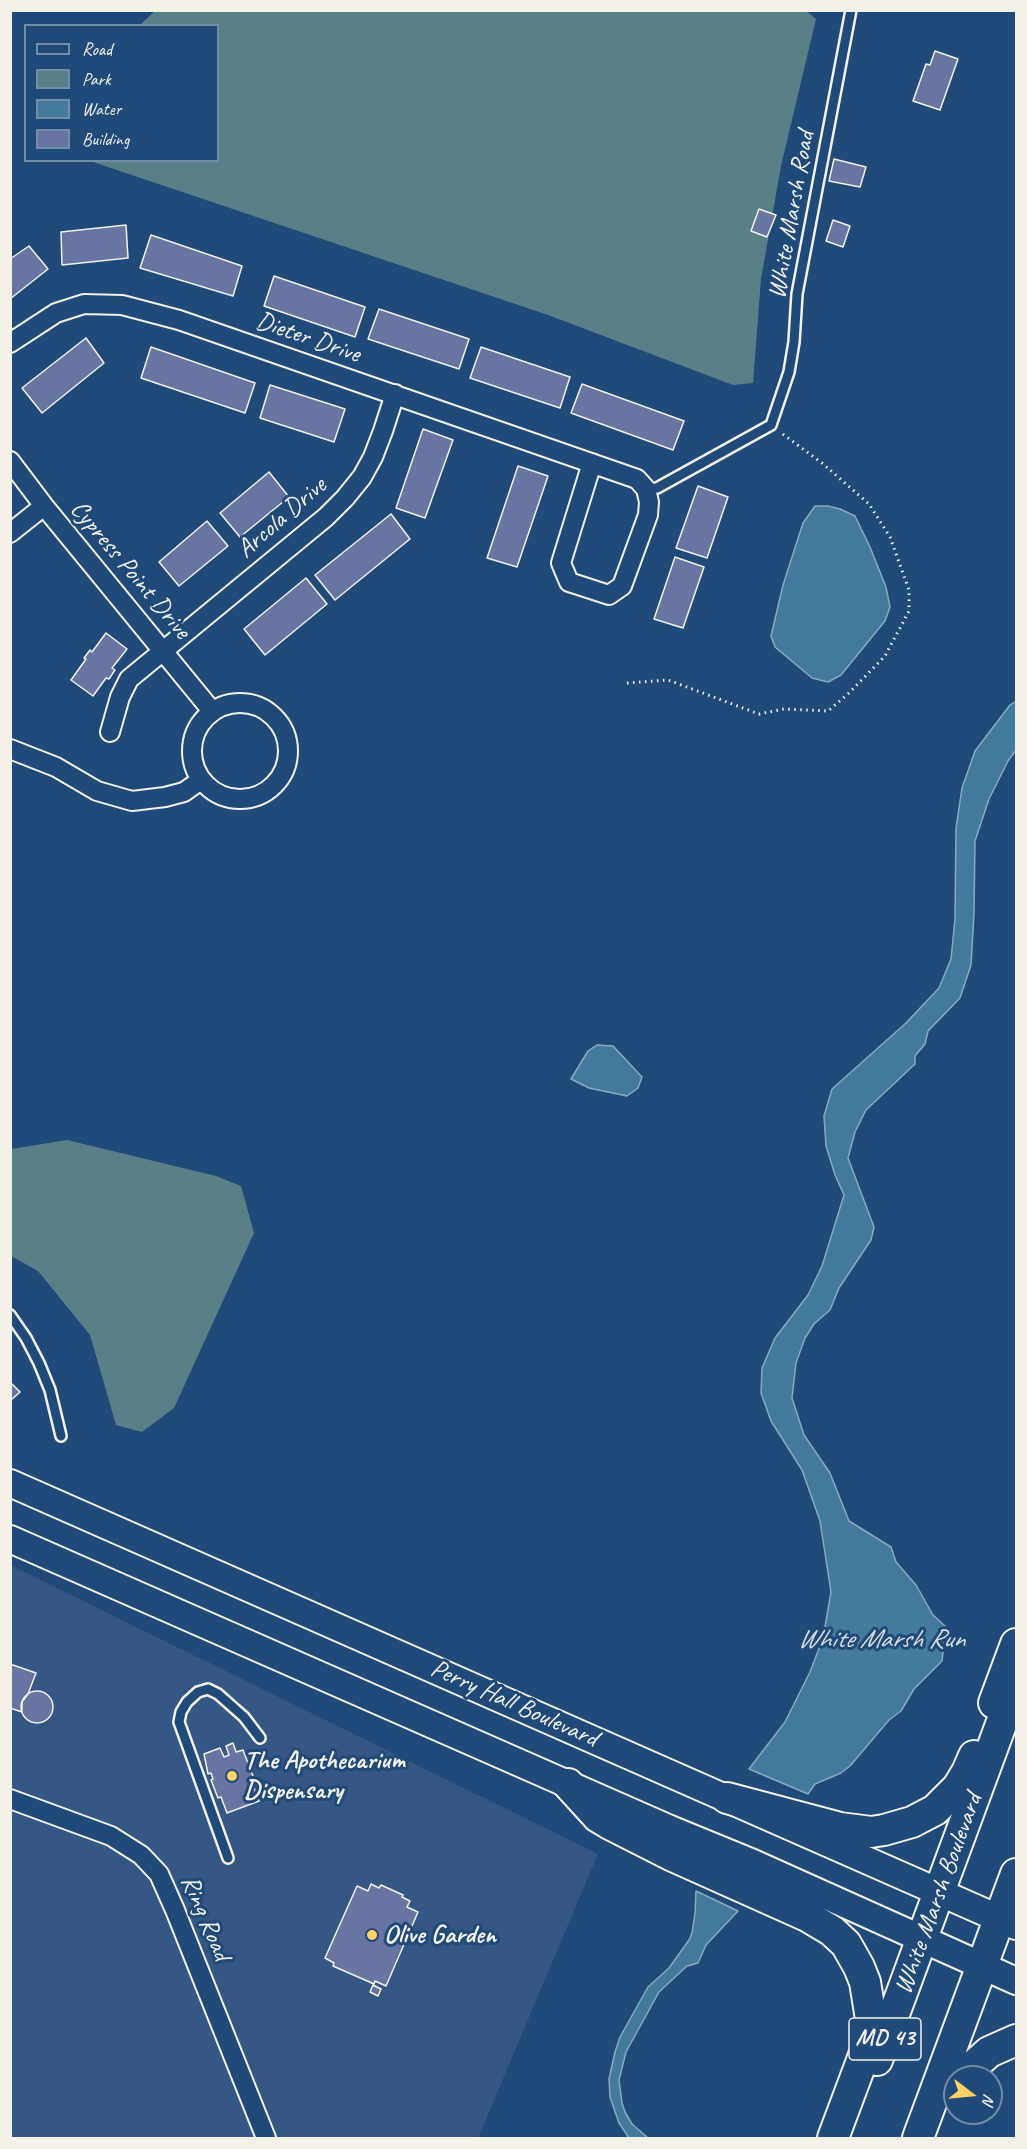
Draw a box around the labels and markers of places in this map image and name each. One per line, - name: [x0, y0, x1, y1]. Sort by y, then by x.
- place label: The Apothecarium Dispensary: [244, 1745, 405, 1806]
- marker: The Apothecarium Dispensary: [225, 1769, 239, 1783]
- place label: Olive Garden: [384, 1919, 496, 1951]
- marker: Olive Garden: [365, 1928, 379, 1942]

